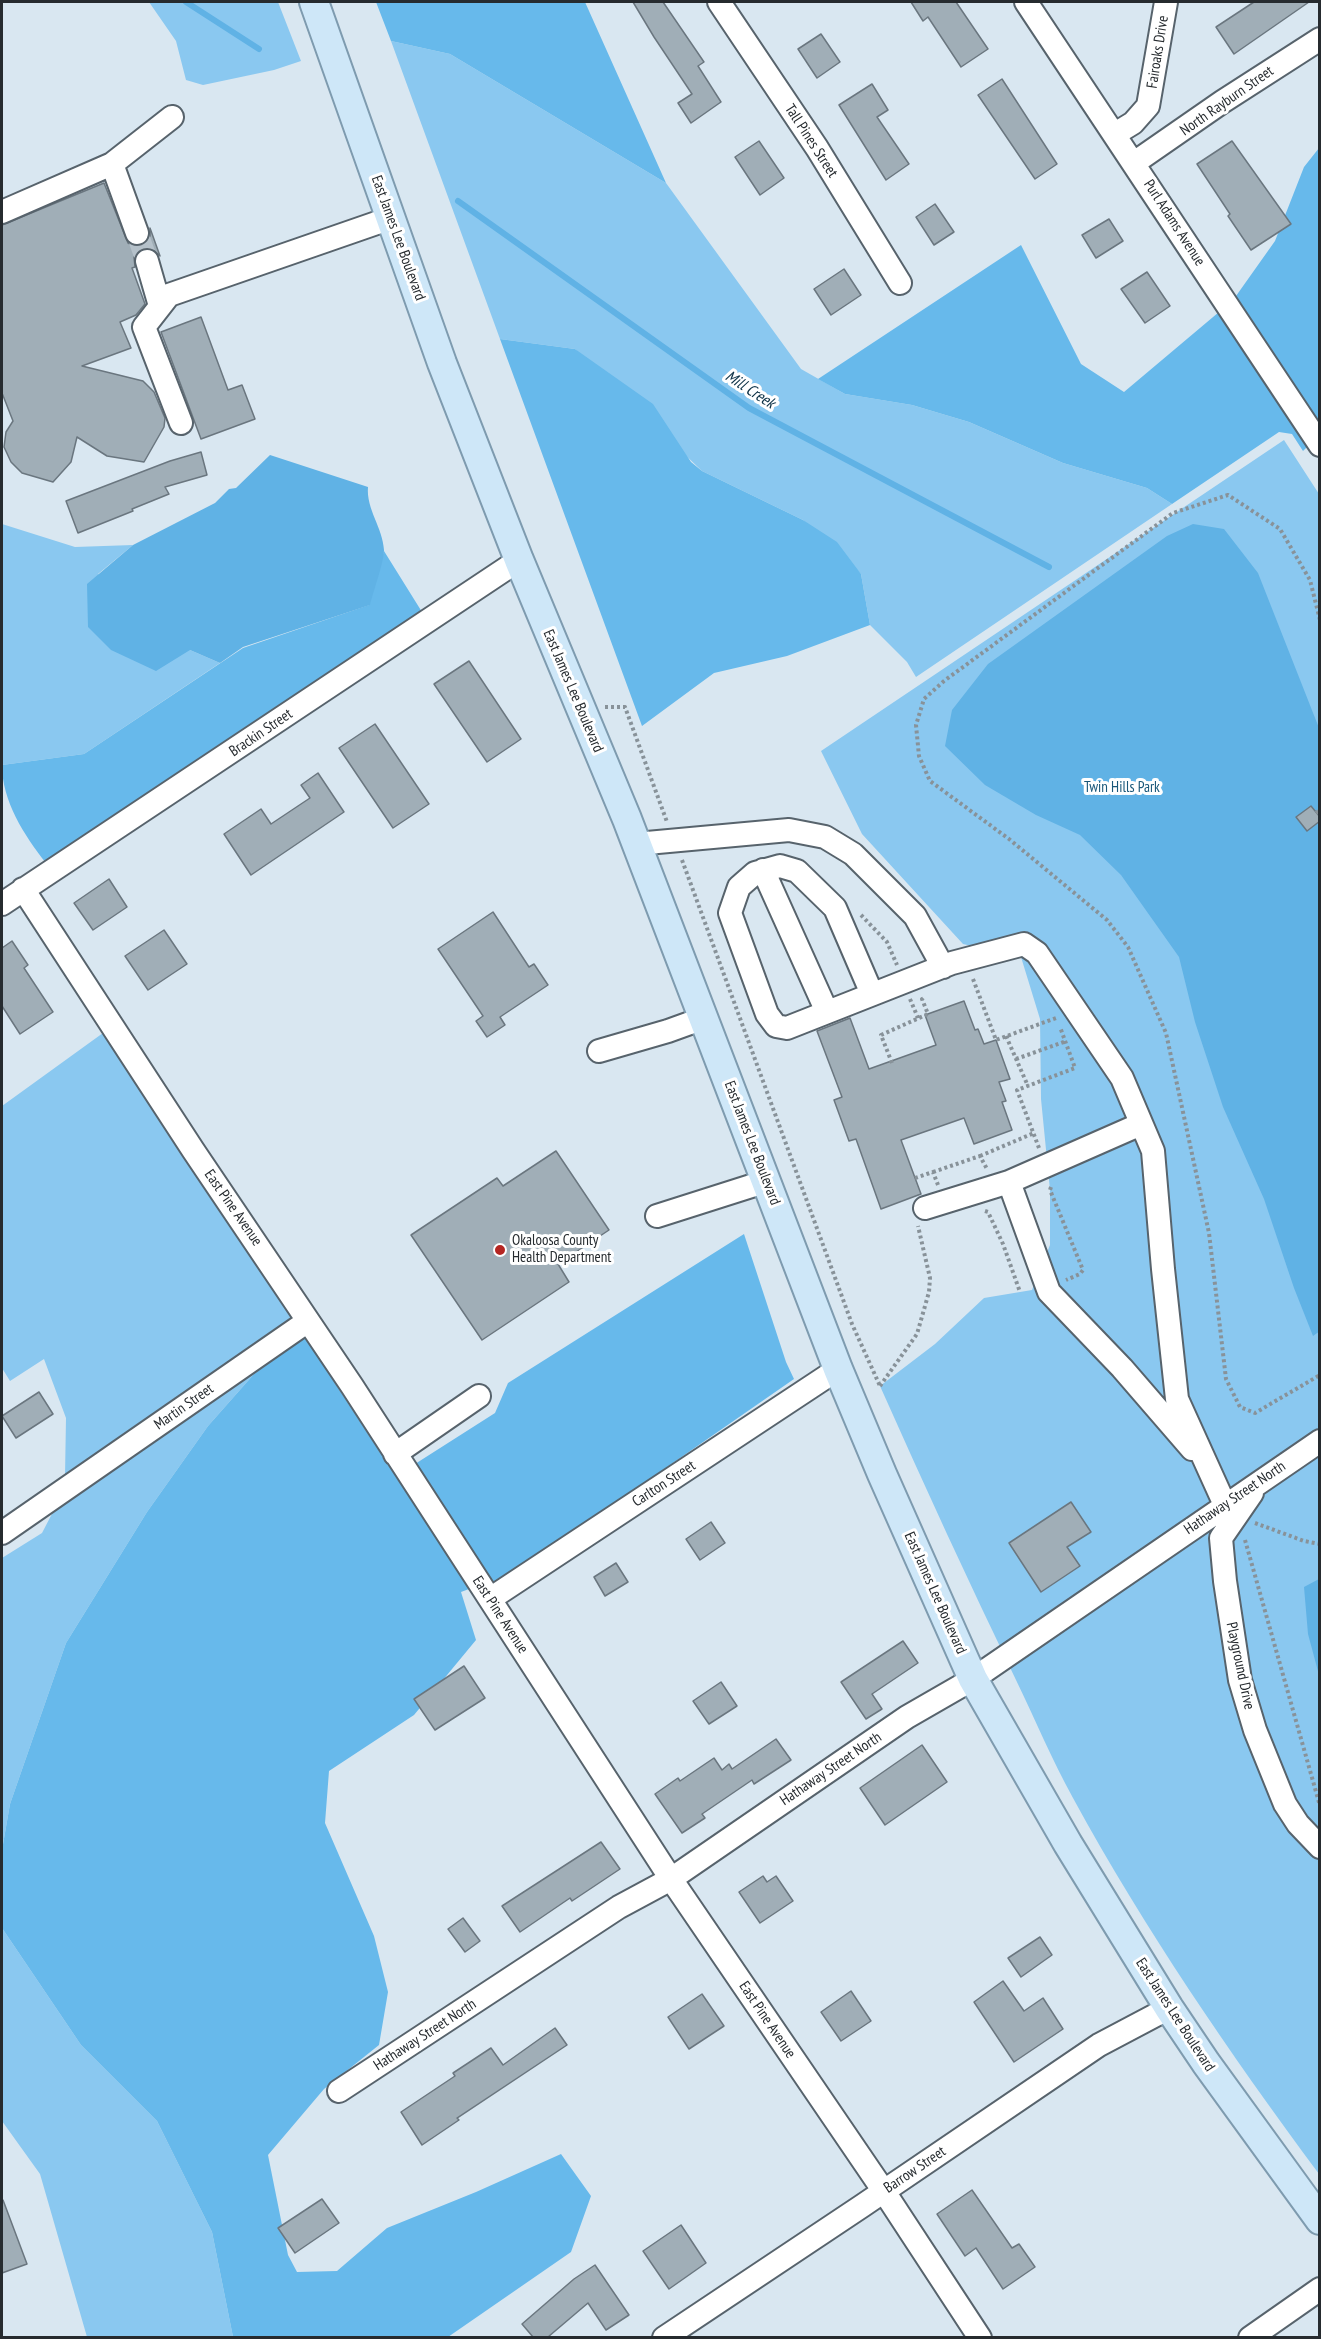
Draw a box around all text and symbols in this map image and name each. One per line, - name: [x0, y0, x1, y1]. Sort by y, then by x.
- street label: Fairoaks Drive: [1143, 14, 1173, 90]
- street label: North Rayburn Street: [1177, 62, 1277, 140]
- street label: Tall Pines Street: [781, 101, 841, 181]
- street label: East James Lee Boulevard: [367, 173, 429, 303]
- street label: Purl Adams Avenue: [1139, 177, 1209, 269]
- water label: Mill Creek: [722, 367, 778, 413]
- street label: East James Lee Boulevard: [539, 627, 607, 755]
- street label: Brackin Street: [226, 705, 296, 761]
- park label: Twin Hills Park: [1084, 779, 1160, 797]
- street label: East James Lee Boulevard: [720, 1078, 784, 1208]
- street label: East Pine Avenue: [200, 1166, 266, 1250]
- place label: Okaloosa County Health Department: [512, 1232, 611, 1267]
- marker: Okaloosa County Health Department: [493, 1243, 507, 1257]
- street label: Martin Street: [151, 1380, 217, 1434]
- street label: Carlton Street: [629, 1457, 699, 1511]
- street label: Hathaway Street North: [1181, 1457, 1289, 1539]
- street label: East James Lee Boulevard: [900, 1529, 970, 1657]
- street label: East Pine Avenue: [468, 1573, 532, 1657]
- street label: Playground Drive: [1222, 1621, 1258, 1711]
- street label: Hathaway Street North: [777, 1728, 885, 1810]
- street label: East James Lee Boulevard: [1132, 1955, 1218, 2075]
- street label: East Pine Avenue: [735, 1978, 799, 2062]
- street label: Hathaway Street North: [370, 1995, 480, 2075]
- street label: Barrow Street: [881, 2143, 949, 2197]

